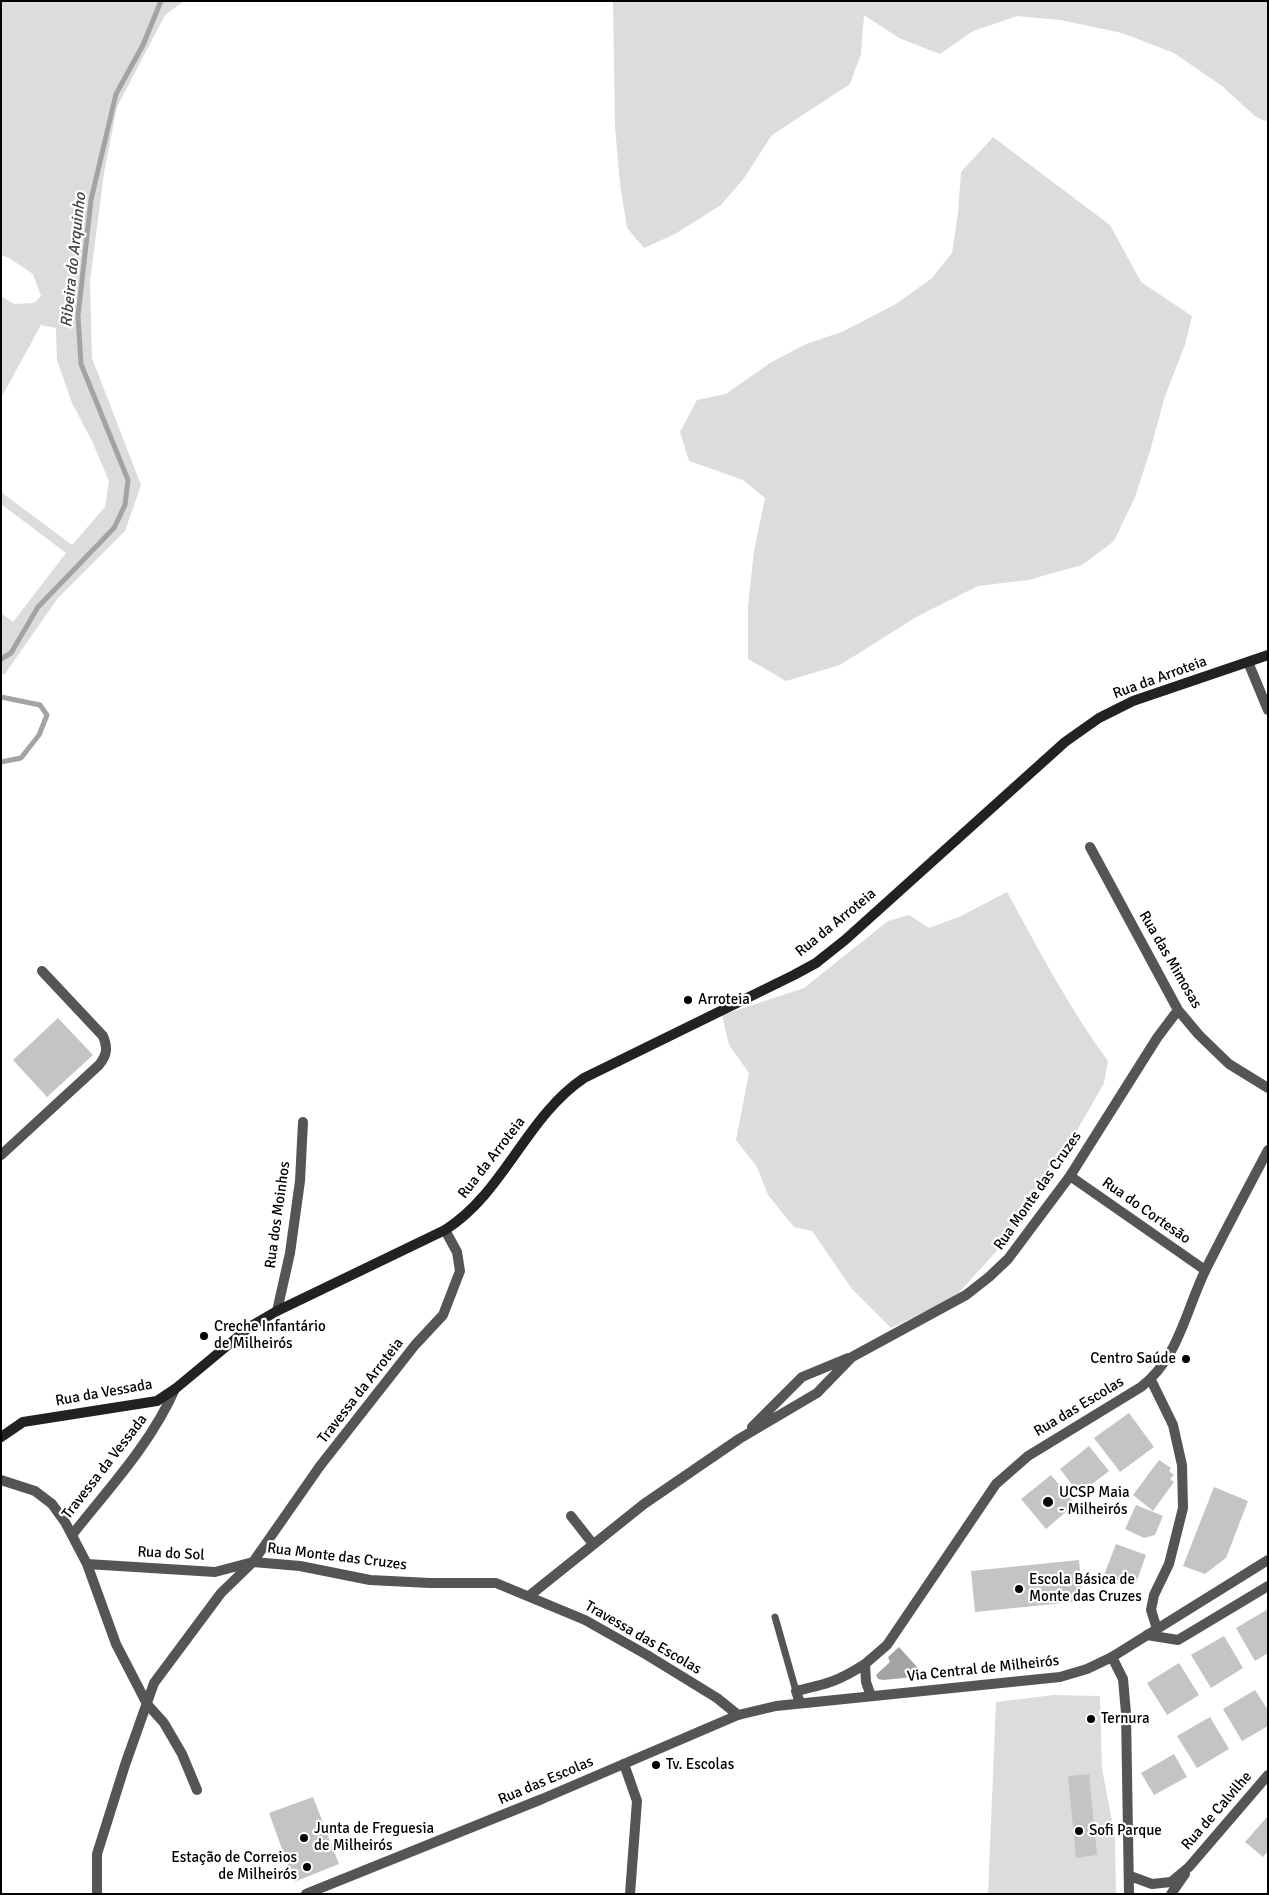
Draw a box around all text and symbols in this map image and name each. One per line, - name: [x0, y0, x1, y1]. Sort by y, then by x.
- water label: Ribeira do Arquinho: [57, 192, 91, 328]
- street label: Rua da Arroteia: [1111, 653, 1209, 703]
- street label: Rua da Arroteia: [792, 885, 880, 961]
- street label: Rua das Mimosas: [1135, 908, 1205, 1012]
- place label: Arroteia: [698, 991, 750, 1009]
- marker: Arroteia: [682, 994, 694, 1006]
- street label: Rua da Arroteia: [455, 1114, 529, 1202]
- street label: Rua Monte das Cruzes: [990, 1128, 1086, 1254]
- street label: Rua dos Moinhos: [262, 1160, 294, 1270]
- street label: Rua do Cortesão: [1098, 1174, 1194, 1248]
- place label: Creche Infantário de Milheirós: [214, 1318, 326, 1353]
- marker: Creche Infantário de Milheirós: [198, 1330, 210, 1342]
- street label: Travessa da Arroteia: [314, 1335, 408, 1447]
- place label: Centro Saúde: [1090, 1350, 1176, 1368]
- marker: Centro Saúde: [1180, 1353, 1192, 1365]
- street label: Rua das Escolas: [1031, 1373, 1127, 1441]
- street label: Rua da Vessada: [54, 1376, 154, 1410]
- street label: Travessa da Vessada: [58, 1411, 152, 1523]
- place label: UCSP Maia - Milheirós: [1059, 1484, 1130, 1519]
- marker: UCSP Maia - Milheirós: [1041, 1495, 1055, 1509]
- street label: Rua Monte das Cruzes: [266, 1540, 408, 1574]
- street label: Rua do Sol: [137, 1543, 205, 1565]
- place label: Escola Básica de Monte das Cruzes: [1029, 1571, 1142, 1606]
- marker: Escola Básica de Monte das Cruzes: [1013, 1583, 1025, 1595]
- street label: Travessa das Escolas: [582, 1597, 704, 1679]
- street label: Via Central de Milheirós: [906, 1652, 1060, 1686]
- place label: Ternura: [1101, 1710, 1150, 1728]
- marker: Ternura: [1085, 1713, 1097, 1725]
- street label: Rua das Escolas: [496, 1753, 596, 1809]
- place label: Tv. Escolas: [666, 1756, 734, 1774]
- marker: Tv. Escolas: [650, 1759, 662, 1771]
- street label: Rua de Calvilhe: [1178, 1768, 1256, 1854]
- place label: Junta de Freguesia de Milheirós: [314, 1820, 434, 1855]
- place label: Sofi Parque: [1089, 1822, 1162, 1840]
- marker: Sofi Parque: [1073, 1825, 1085, 1837]
- marker: Junta de Freguesia de Milheirós: [298, 1832, 310, 1844]
- place label: Estação de Correios de Milheirós: [171, 1849, 297, 1884]
- marker: Estação de Correios de Milheirós: [301, 1861, 313, 1873]

